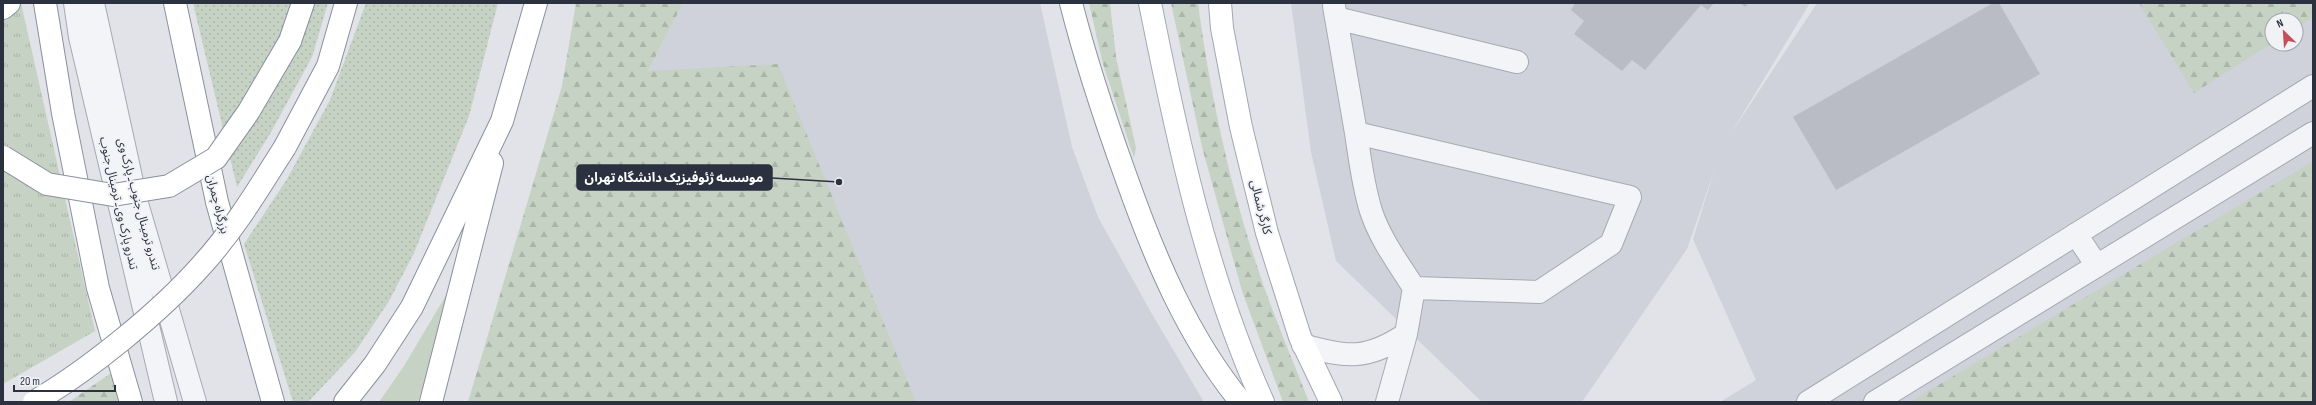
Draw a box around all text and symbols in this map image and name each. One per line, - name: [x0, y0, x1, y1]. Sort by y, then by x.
- north arrow: [2264, 12, 2304, 52]
- text: N: [2275, 16, 2286, 31]
- street label: تندرو پارک وی ـ ترمینال جنوب: [96, 135, 141, 272]
- street label: تندرو ترمینال جنوب ـ پارک وی: [114, 137, 163, 272]
- callout: موسسه ژئوفیزیک دانشگاه تهران: [577, 165, 772, 190]
- text: موسسه ژئوفیزیک دانشگاه تهران: [585, 170, 763, 186]
- street label: بزرگراه چمران: [203, 173, 232, 235]
- street label: کارگر شمالی: [1246, 178, 1275, 237]
- scale bar: [14, 367, 115, 393]
- text: 20 m: [20, 374, 40, 389]

